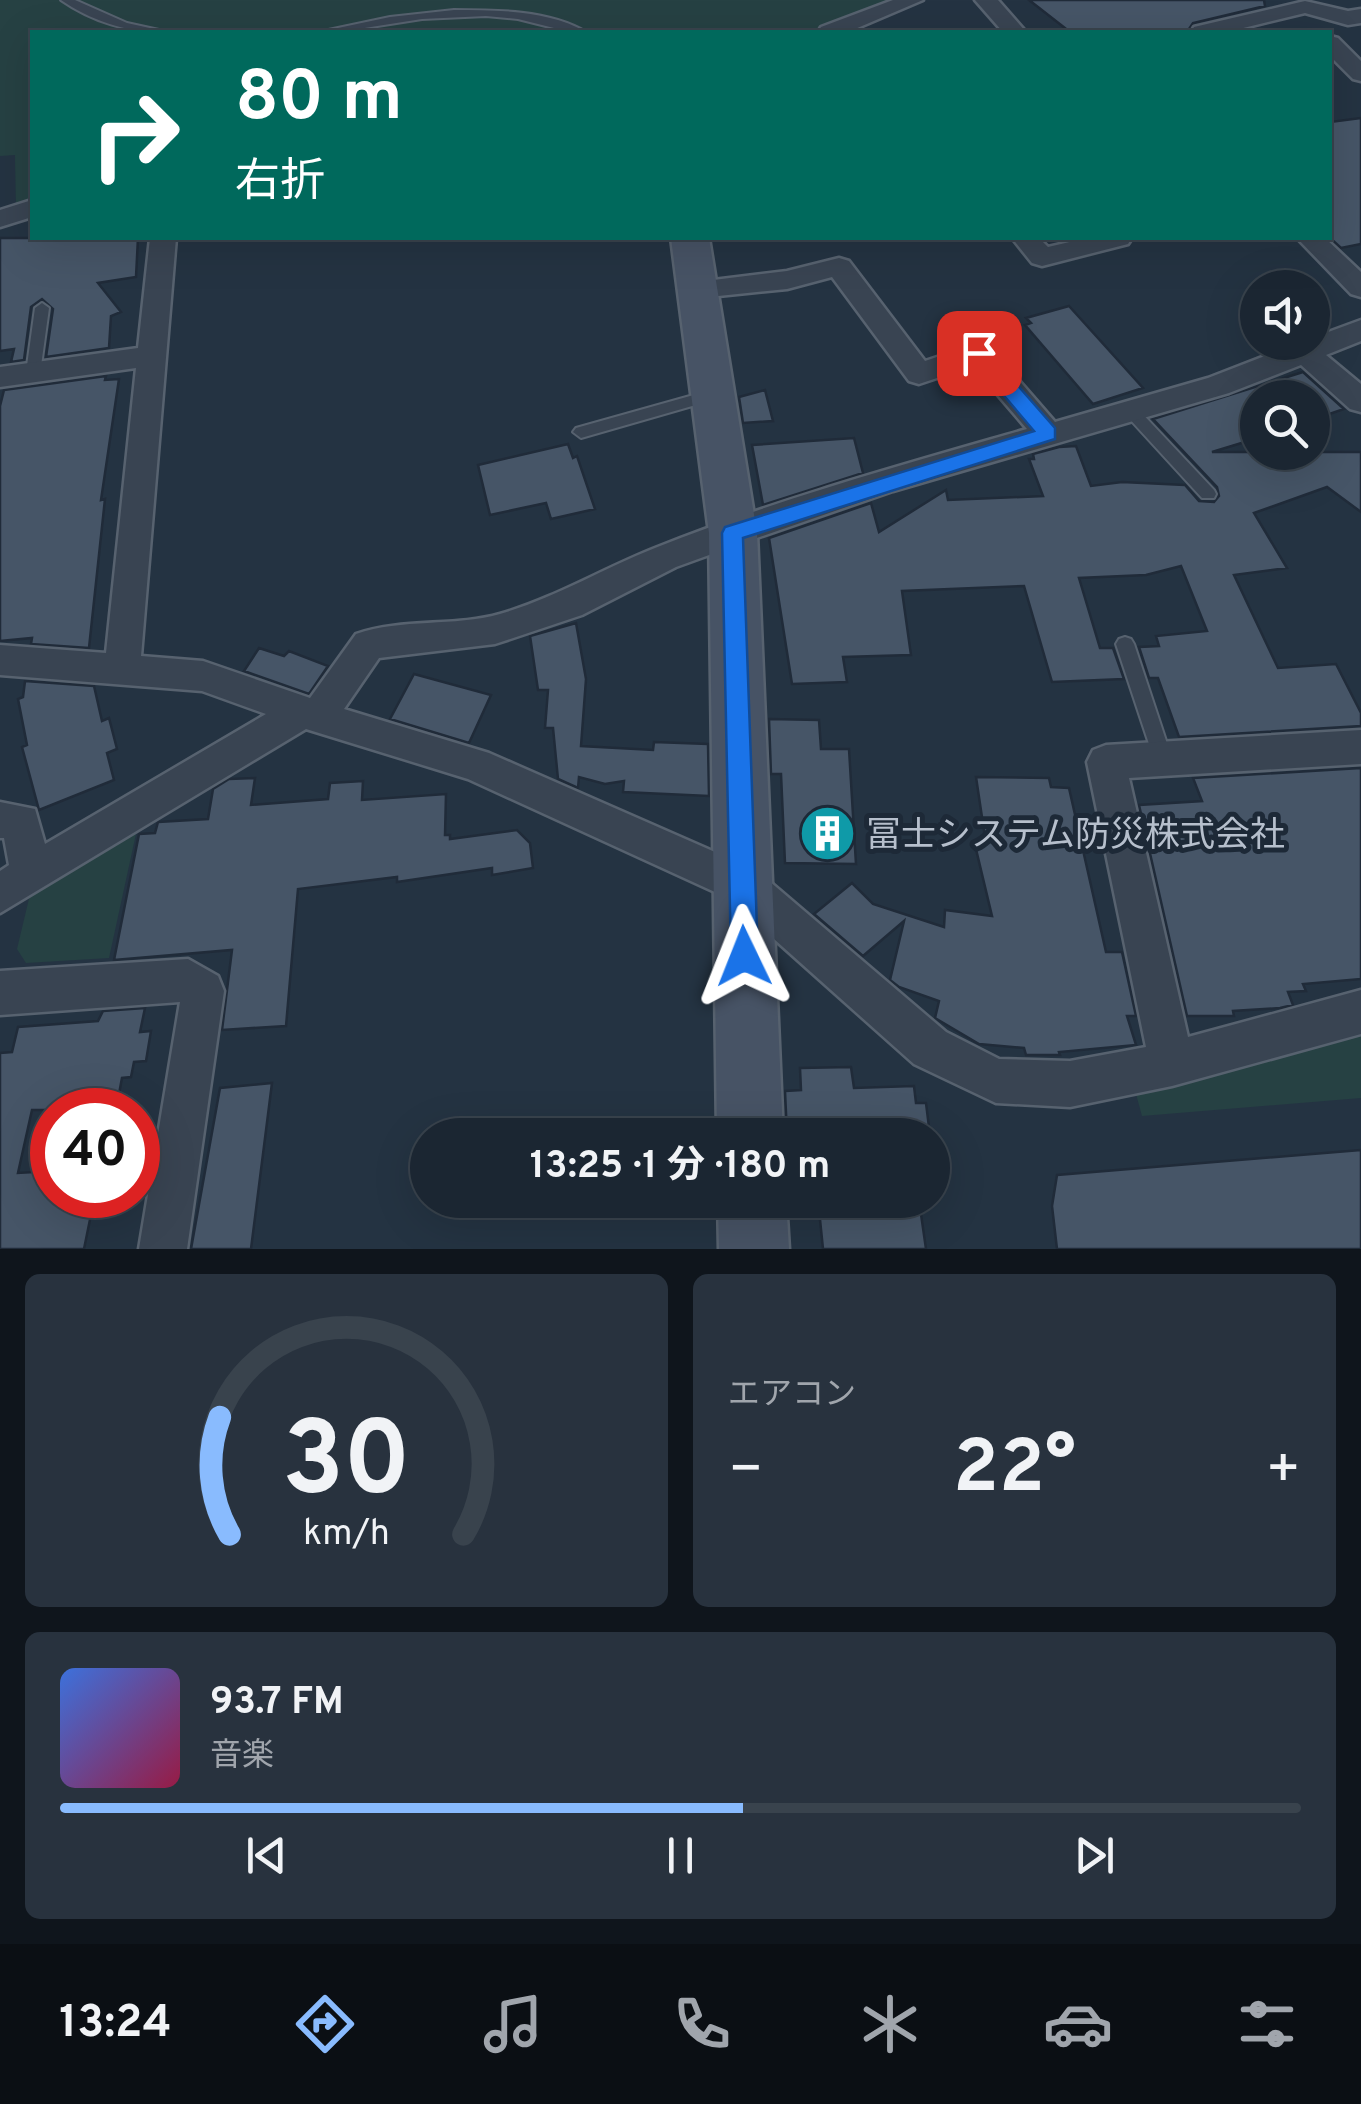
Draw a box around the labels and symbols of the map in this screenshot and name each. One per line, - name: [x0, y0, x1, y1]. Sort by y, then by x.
- pin: [937, 311, 1022, 396]
- building icon: 冨士システム防災株式会社: [797, 804, 857, 864]
- place label: 冨士システム防災株式会社: [866, 815, 1285, 859]
- position arrow: [692, 904, 796, 1008]
- speed limit sign: 40: [30, 1088, 160, 1218]

